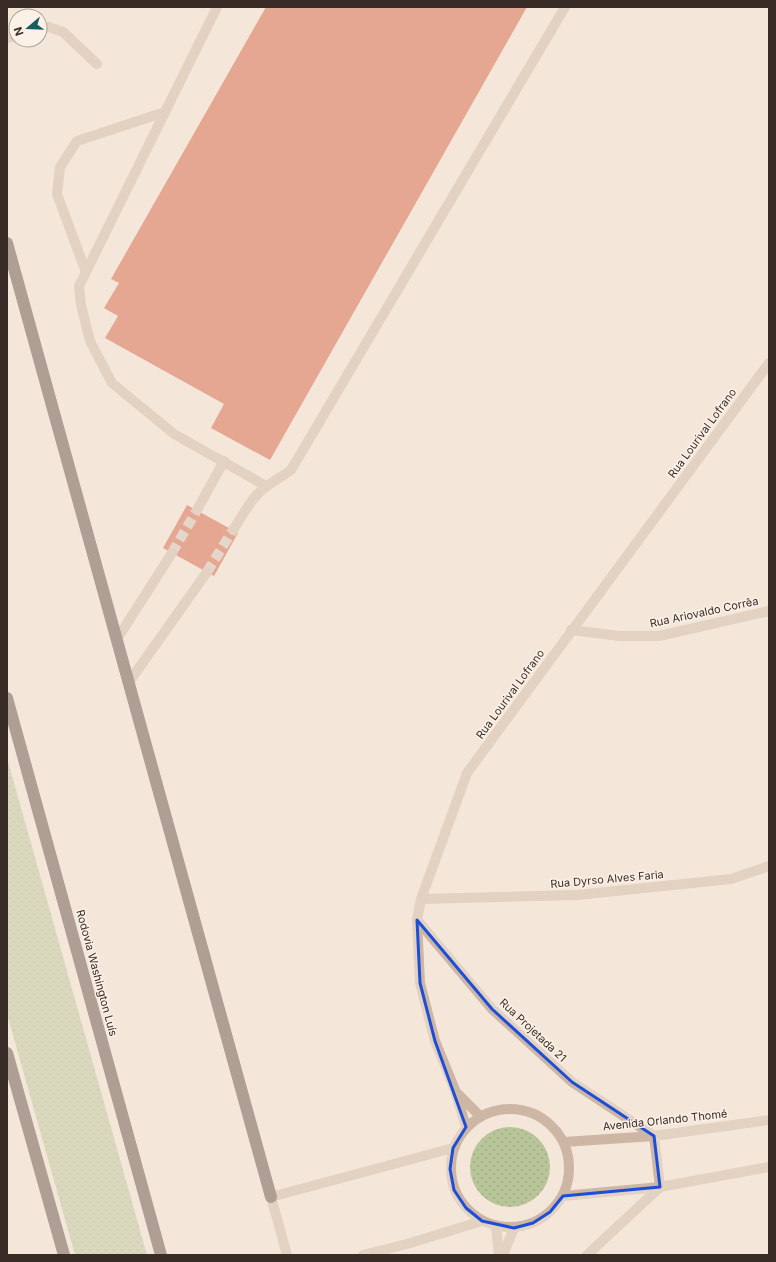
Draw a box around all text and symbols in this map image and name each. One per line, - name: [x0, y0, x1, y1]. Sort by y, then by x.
- north arrow: [8, 8, 48, 48]
- text: N: [11, 25, 27, 38]
- street label: Rua Lourival Lofrano: [665, 385, 739, 481]
- street label: Rua Ariovaldo Corrêa: [648, 594, 760, 630]
- street label: Rua Lourival Lofrano: [473, 646, 547, 742]
- street label: Rua Dyrso Alves Faria: [550, 867, 664, 891]
- street label: Rodovia Washington Luís: [73, 908, 121, 1038]
- street label: Rua Projetada 21: [497, 995, 569, 1065]
- street label: Avenida Orlando Thomé: [602, 1106, 728, 1134]

